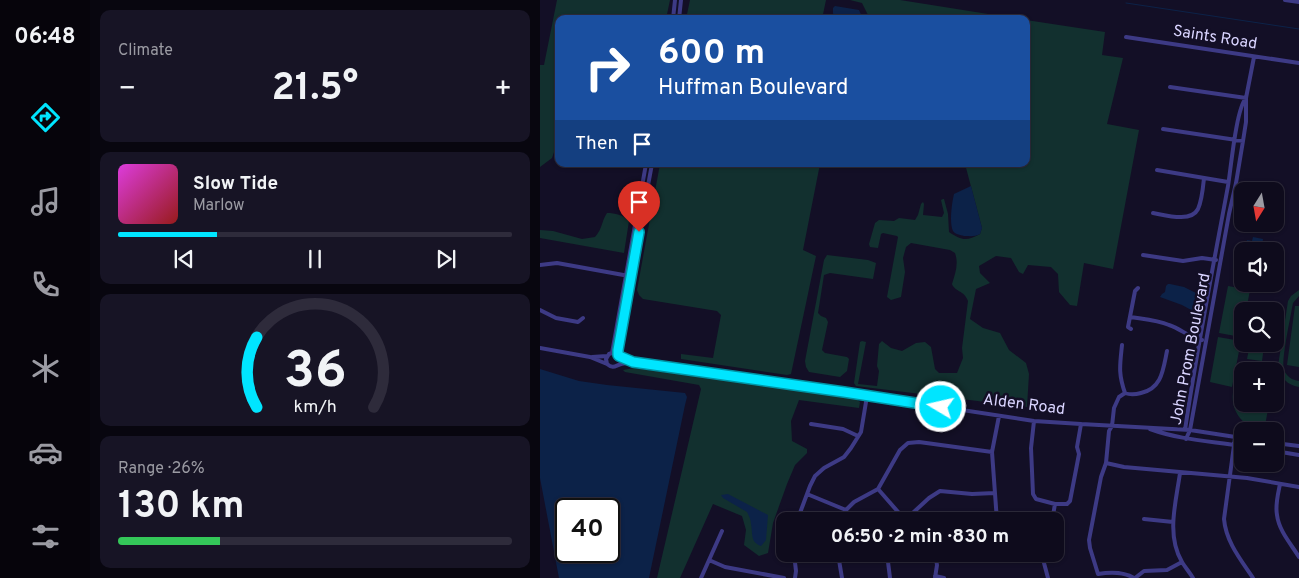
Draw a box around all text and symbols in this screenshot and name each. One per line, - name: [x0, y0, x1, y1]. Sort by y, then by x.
- street label: Saints Road: [1171, 21, 1259, 55]
- text: 06:48: [14, 24, 76, 51]
- text: 600 m: [658, 32, 765, 76]
- icon: right: [575, 35, 640, 100]
- text: Climate: [118, 41, 173, 61]
- text: 21.5°: [272, 65, 358, 114]
- text: −: [118, 72, 136, 108]
- text: +: [494, 72, 512, 108]
- text: Huffman Boulevard: [658, 75, 848, 102]
- icon: directions: [28, 100, 63, 135]
- icon: arrive: [628, 130, 656, 158]
- text: Then: [575, 132, 618, 156]
- text: Slow Tide: [193, 172, 278, 196]
- pin: [618, 181, 660, 232]
- north arrow: [1234, 182, 1284, 232]
- map controls: [1234, 182, 1284, 472]
- icon: music: [28, 184, 63, 219]
- icon: arrive: [625, 188, 653, 216]
- text: Marlow: [193, 196, 245, 216]
- button: sound: [1234, 242, 1284, 292]
- icon: previous: [170, 245, 198, 273]
- icon: pause: [301, 245, 329, 273]
- icon: next: [432, 245, 460, 273]
- icon: phone: [28, 267, 63, 302]
- street label: John Prom Boulevard: [1166, 271, 1216, 427]
- button: search: [1234, 302, 1284, 352]
- text: 36: [283, 340, 347, 406]
- icon: climate: [28, 351, 63, 386]
- button: +: [1234, 362, 1284, 412]
- position arrow: [914, 380, 966, 432]
- street label: Alden Road: [982, 390, 1066, 420]
- text: km/h: [293, 396, 337, 419]
- button: −: [1234, 422, 1284, 472]
- icon: car: [28, 435, 63, 470]
- text: Range · 26%: [118, 459, 205, 479]
- text: 130 km: [118, 483, 244, 532]
- speed limit sign: 40: [555, 498, 620, 563]
- icon: filters: [28, 519, 63, 554]
- text: 06:50 · 2 min · 830 m: [831, 525, 1009, 549]

